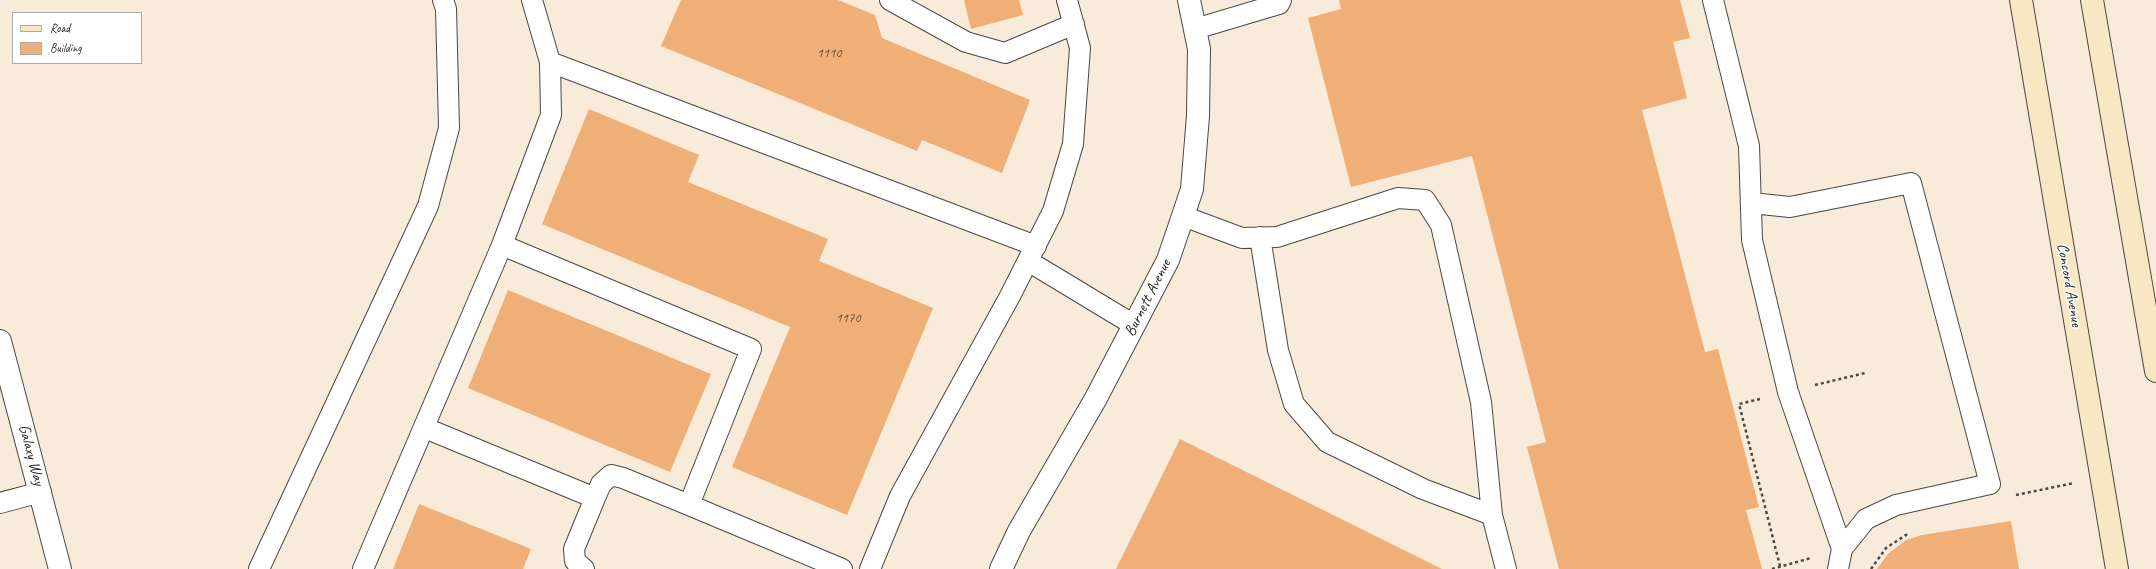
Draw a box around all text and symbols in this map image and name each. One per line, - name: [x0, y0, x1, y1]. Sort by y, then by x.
- legend: [12, 12, 142, 64]
- text: Road: [50, 20, 70, 36]
- text: Building: [50, 40, 82, 56]
- house number: 1110: [816, 45, 842, 61]
- street label: Concord Avenue: [2052, 242, 2086, 328]
- street label: Burnett Avenue: [1120, 256, 1176, 340]
- house number: 1170: [835, 310, 861, 326]
- street label: Galaxy Way: [14, 422, 48, 488]

